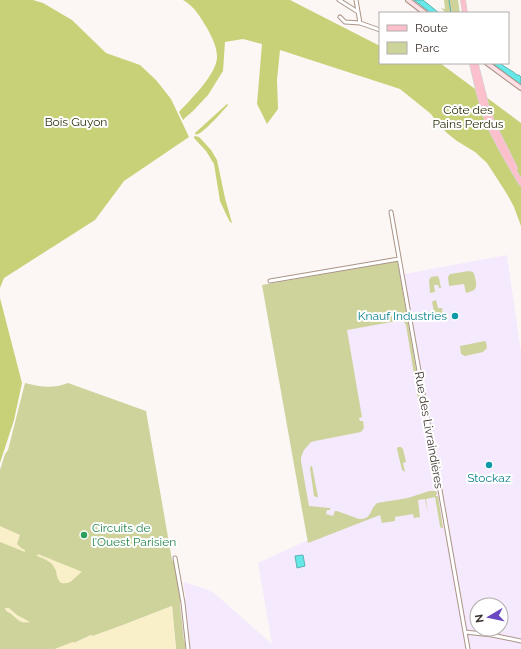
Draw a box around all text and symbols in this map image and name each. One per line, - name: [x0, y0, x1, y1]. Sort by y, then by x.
- legend: [379, 12, 509, 64]
- text: Route: [415, 21, 448, 35]
- text: Parc: [415, 41, 440, 55]
- park label: Côte des Pains Perdus: [432, 103, 504, 131]
- park label: Bois Guyon: [45, 115, 107, 129]
- place label: Knauf Industries: [358, 309, 447, 323]
- marker: Knauf Industries: [450, 311, 460, 321]
- street label: Rue des Livraindières: [412, 370, 446, 490]
- marker: Stockaz: [484, 460, 494, 470]
- place label: Stockaz: [467, 471, 511, 485]
- place label: Circuits de l’Ouest Parisien: [92, 521, 176, 549]
- marker: Circuits de l’Ouest Parisien: [79, 530, 89, 540]
- north arrow: [469, 597, 509, 637]
- text: N: [473, 613, 487, 624]

